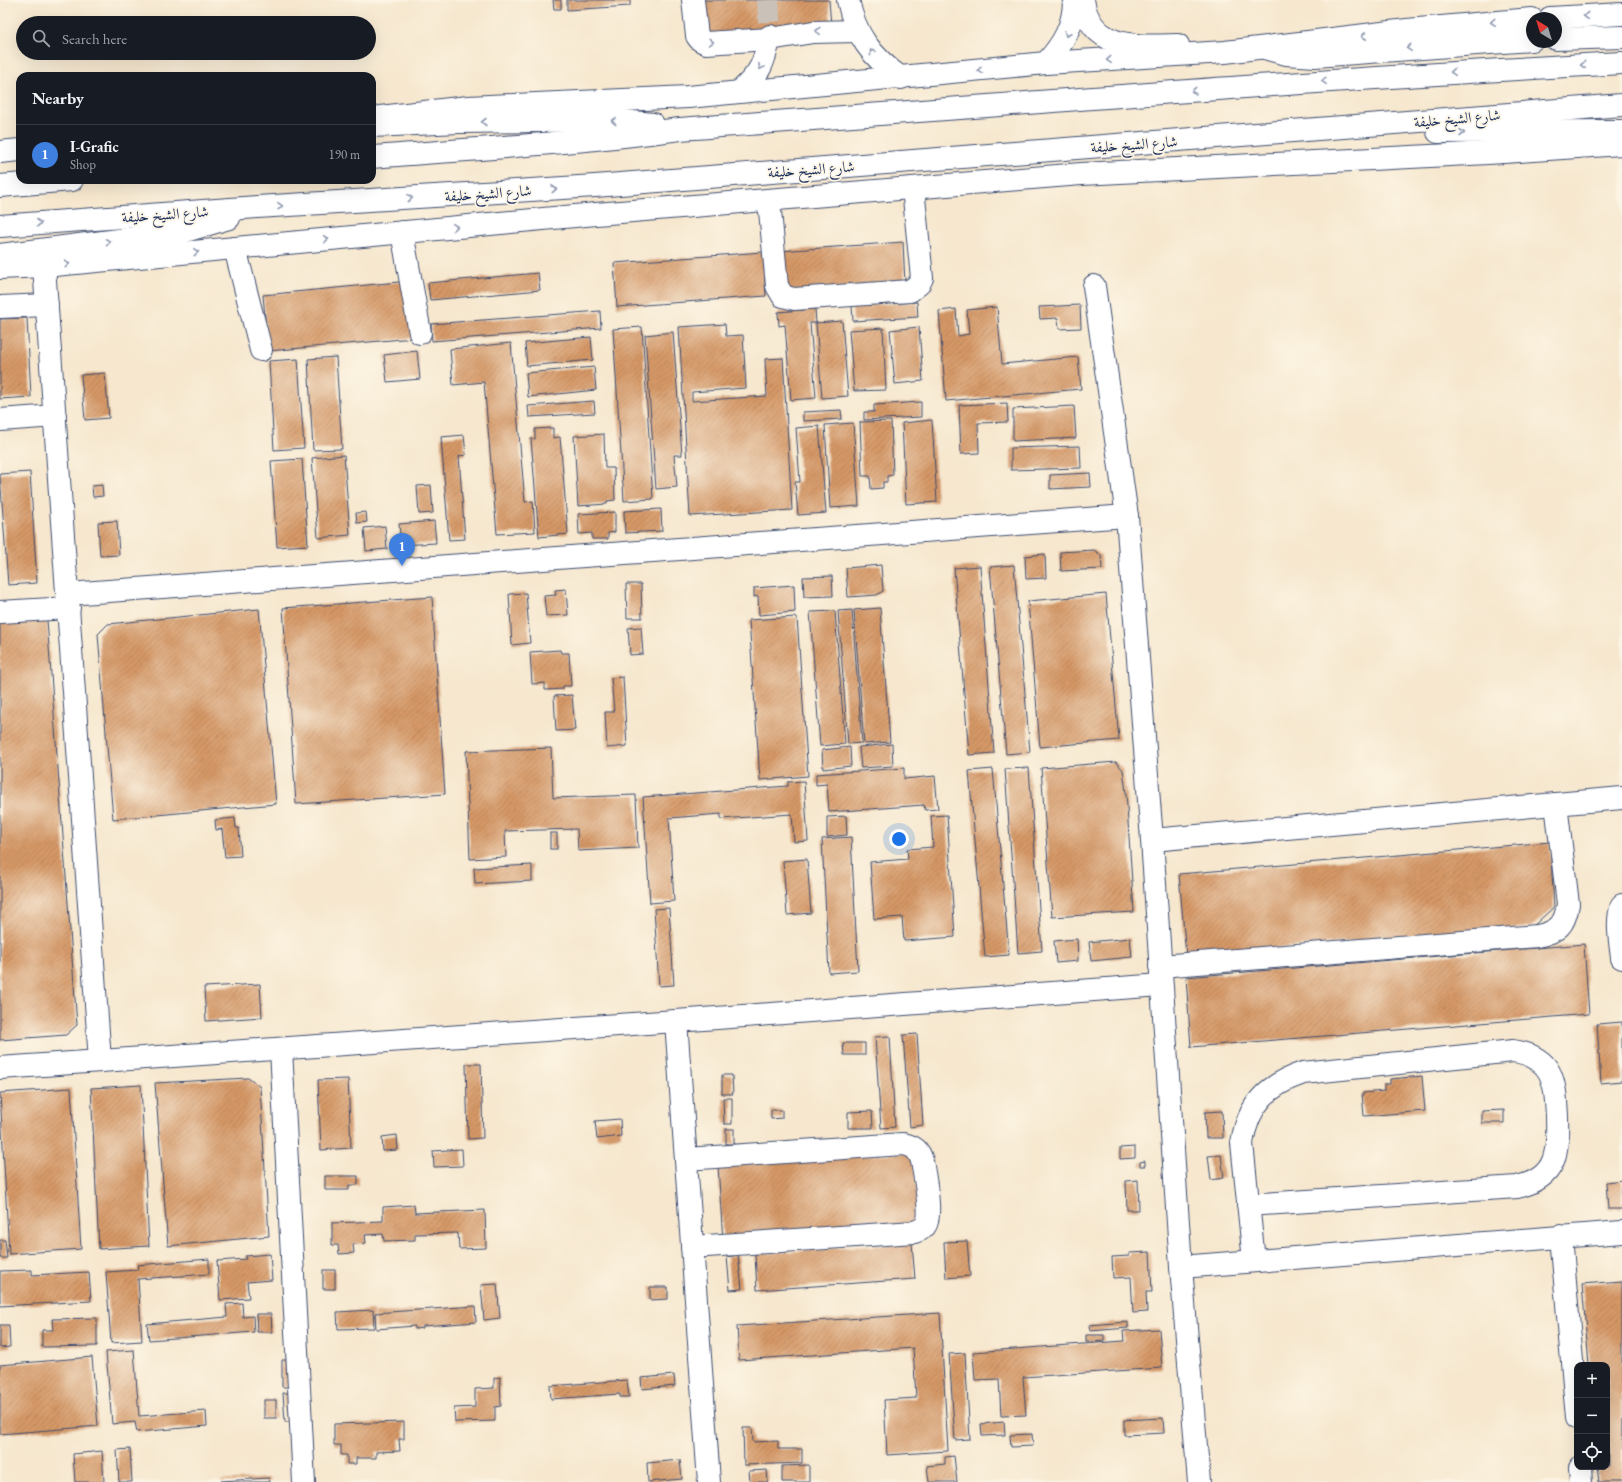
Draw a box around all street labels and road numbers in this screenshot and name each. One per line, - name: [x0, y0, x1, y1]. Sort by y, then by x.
- street label: شارع الشيخ خليفة: [1413, 105, 1501, 136]
- street label: شارع الشيخ خليفة: [1090, 131, 1178, 161]
- street label: شارع الشيخ خليفة: [767, 156, 855, 186]
- street label: شارع الشيخ خليفة: [444, 180, 532, 210]
- street label: شارع الشيخ خليفة: [121, 201, 209, 231]

